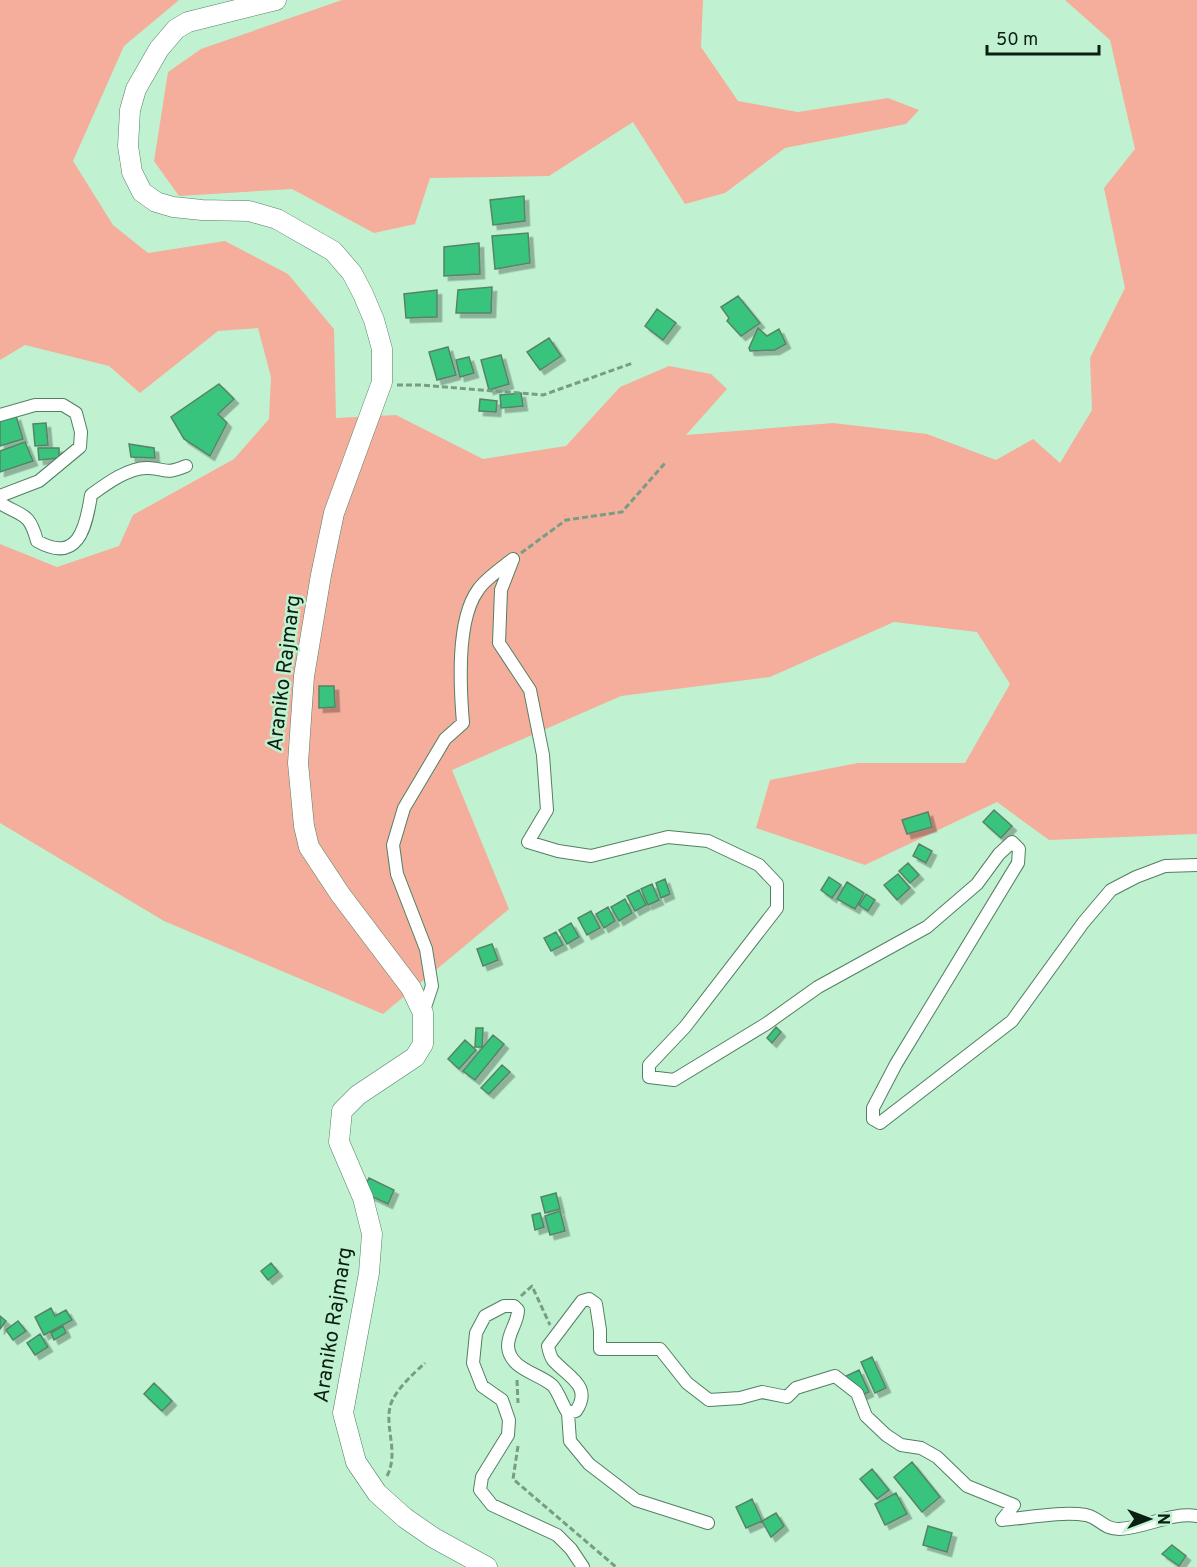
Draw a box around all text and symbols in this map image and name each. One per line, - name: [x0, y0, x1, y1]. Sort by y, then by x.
- scale bar: [987, 18, 1100, 56]
- text: 50 m: [996, 29, 1038, 52]
- street label: Araniko Rajmarg: [262, 593, 308, 753]
- street label: Araniko Rajmarg: [308, 1245, 360, 1405]
- north arrow: [1119, 1489, 1179, 1549]
- text: N: [1152, 1513, 1172, 1525]

